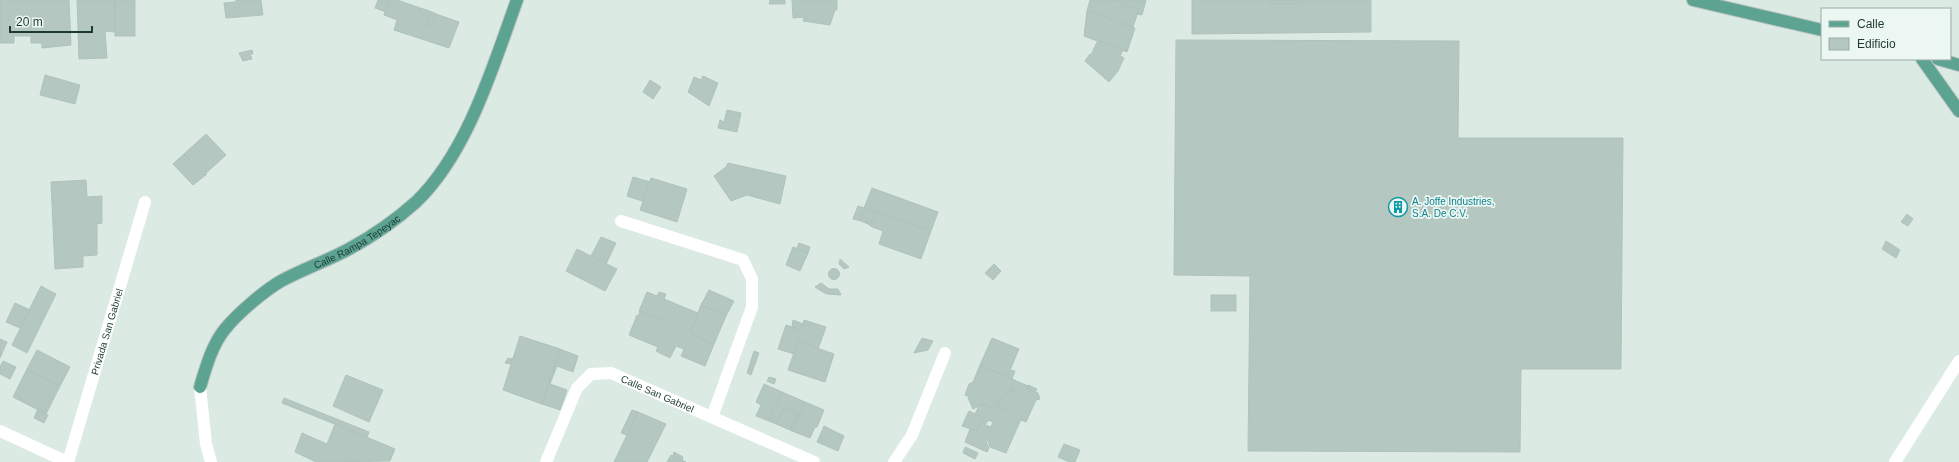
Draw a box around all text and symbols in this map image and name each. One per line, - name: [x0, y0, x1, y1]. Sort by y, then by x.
- scale bar: [10, 8, 92, 34]
- legend: [1821, 8, 1951, 60]
- text: 20 m: [16, 15, 43, 29]
- text: Calle: [1857, 17, 1885, 31]
- text: Edificio: [1857, 37, 1896, 51]
- building icon: A. Joffe Industries, S.A. De C.V.: [1387, 196, 1409, 218]
- place label: A. Joffe Industries, S.A. De C.V.: [1412, 196, 1495, 219]
- street label: Calle Rampa Tepeyac: [312, 213, 402, 271]
- street label: Privada San Gabriel: [89, 287, 125, 376]
- street label: Calle San Gabriel: [619, 373, 696, 415]

